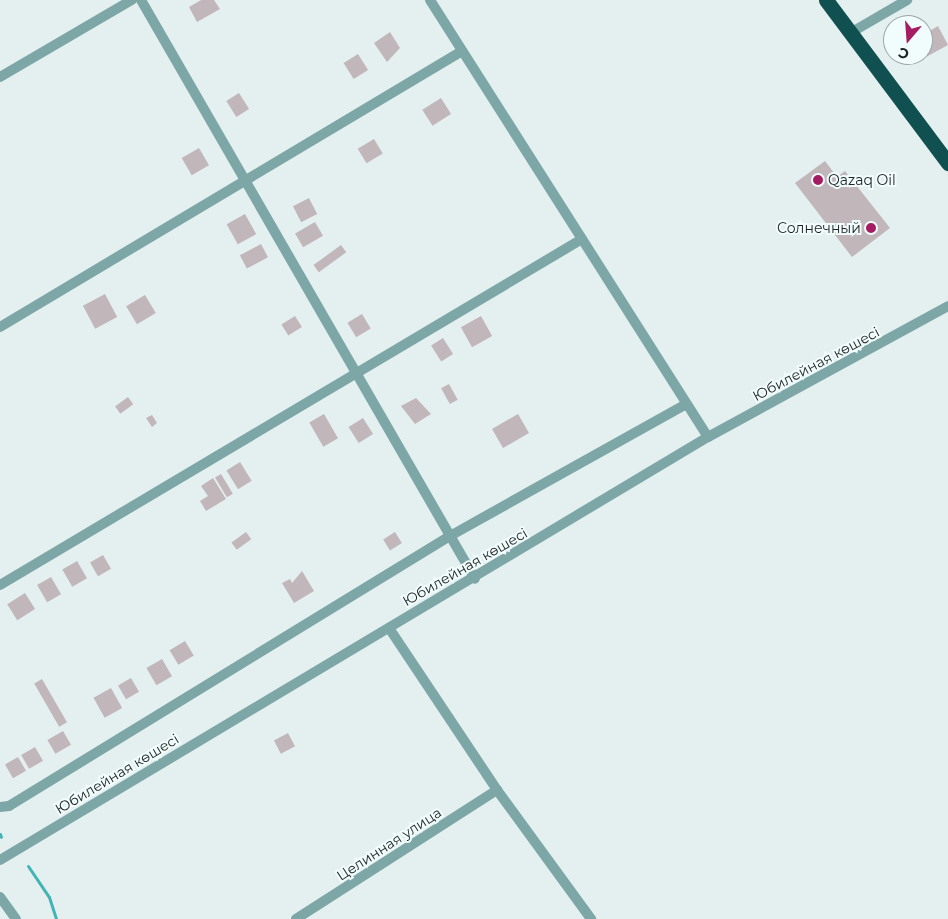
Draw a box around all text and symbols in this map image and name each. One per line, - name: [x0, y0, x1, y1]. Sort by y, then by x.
- north arrow: [883, 15, 933, 65]
- text: С: [896, 43, 911, 63]
- place label: Qazaq Oil: [828, 172, 896, 188]
- marker: Qazaq Oil: [812, 174, 824, 186]
- place label: Солнечный: [777, 220, 861, 236]
- marker: Солнечный: [865, 222, 877, 234]
- street label: Юбилейная көшесі: [750, 323, 882, 405]
- street label: Юбилейная көшесі: [400, 524, 530, 610]
- street label: Юбилейная көшесі: [52, 730, 182, 818]
- street label: Целинная улица: [334, 804, 444, 884]

